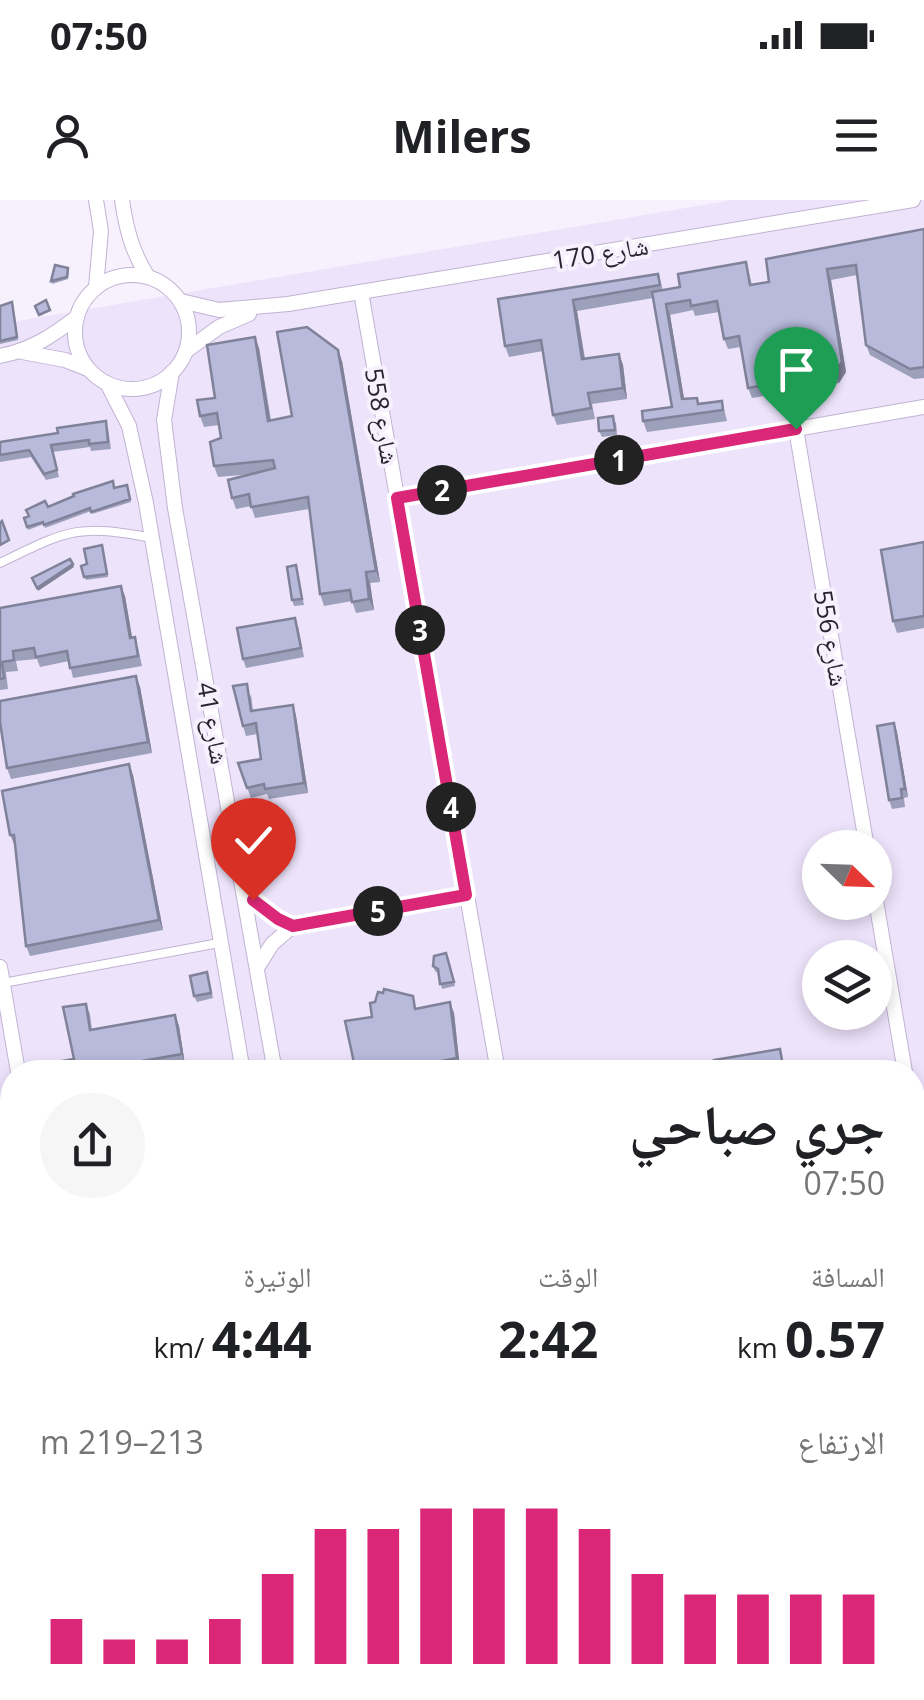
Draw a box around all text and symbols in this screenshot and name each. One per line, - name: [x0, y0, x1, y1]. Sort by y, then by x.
- text: 07:50: [50, 9, 148, 61]
- text: Milers: [392, 105, 532, 166]
- icon: person: [40, 108, 95, 163]
- icon: menu: [829, 108, 884, 163]
- street label: شارع 170: [549, 228, 651, 276]
- pin: [754, 327, 839, 430]
- icon: arrive: [769, 342, 824, 397]
- street label: شارع 558: [358, 365, 408, 467]
- pin: 1: [594, 435, 644, 485]
- text: 1: [611, 441, 627, 479]
- pin: 2: [417, 465, 467, 515]
- text: 2: [434, 471, 450, 509]
- street label: شارع 556: [807, 587, 857, 689]
- pin: 3: [395, 605, 445, 655]
- text: 3: [412, 611, 428, 649]
- street label: شارع 41: [190, 679, 238, 767]
- pin: 4: [426, 782, 476, 832]
- text: 4: [443, 788, 459, 826]
- pin: [211, 798, 296, 901]
- icon: check: [226, 813, 281, 868]
- north arrow: [802, 830, 892, 920]
- map controls: [802, 830, 892, 1030]
- pin: 5: [353, 886, 403, 936]
- text: 5: [370, 892, 386, 930]
- button: layers: [802, 940, 892, 1030]
- text: جري صباحي: [629, 1086, 885, 1161]
- button: share: [40, 1093, 145, 1198]
- text: 07:50: [803, 1161, 885, 1204]
- text: الوتيرة: [244, 1257, 312, 1295]
- text: الوقت: [538, 1257, 598, 1295]
- text: المسافة: [811, 1257, 885, 1295]
- text: 4:44: [212, 1305, 312, 1373]
- text: 2:42: [498, 1305, 598, 1373]
- text: 0.57: [785, 1305, 885, 1373]
- text: /km: [153, 1328, 212, 1366]
- text: km: [737, 1328, 785, 1366]
- text: 213–219 m: [40, 1420, 204, 1463]
- text: الارتفاع: [798, 1420, 885, 1463]

